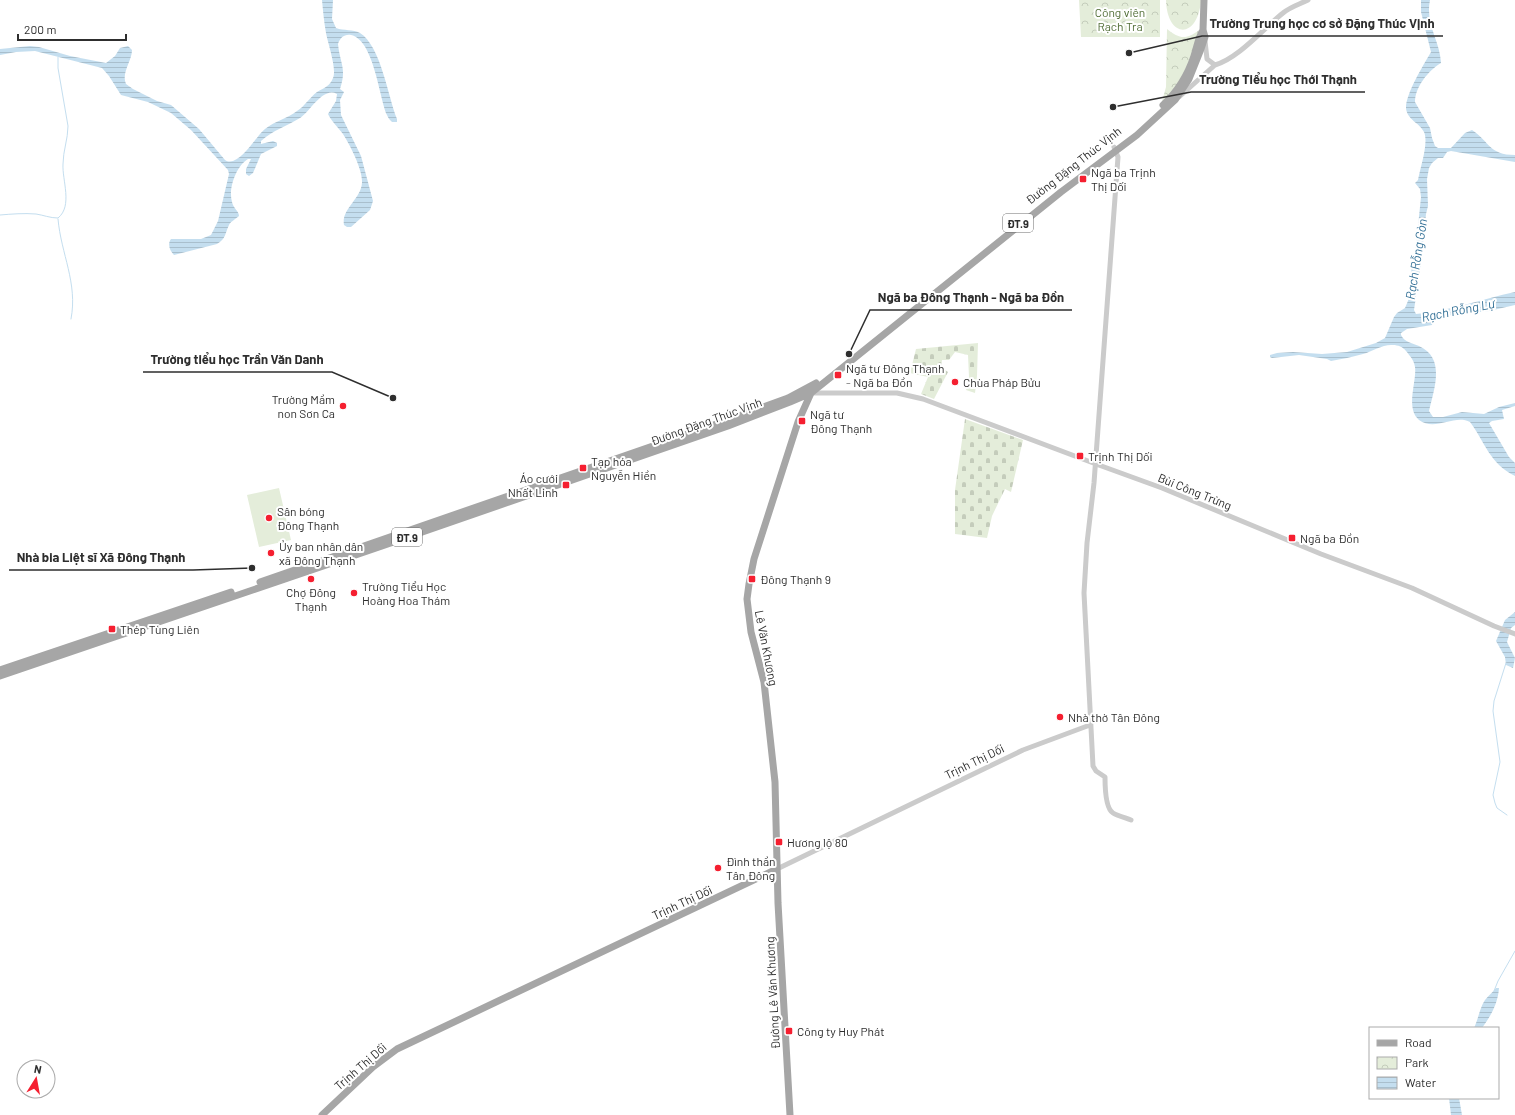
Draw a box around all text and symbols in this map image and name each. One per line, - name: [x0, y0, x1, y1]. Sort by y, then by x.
- park label: Công viên Rạch Tra: [1095, 5, 1145, 33]
- callout: Trường Trung học cơ sở Đặng Thúc Vịnh: [1202, 11, 1443, 36]
- text: Trường Trung học cơ sở Đặng Thúc Vịnh: [1209, 15, 1435, 31]
- scale bar: [18, 16, 126, 42]
- text: 200 m: [24, 22, 56, 36]
- callout: Trường Tiểu học Thới Thạnh: [1191, 67, 1365, 92]
- text: Trường Tiểu học Thới Thạnh: [1199, 71, 1357, 87]
- street label: Đường Đặng Thúc Vịnh: [1023, 123, 1123, 207]
- place label: Ngã ba Trịnh Thị Dối: [1091, 165, 1156, 193]
- marker: Ngã ba Trịnh Thị Dối: [1078, 174, 1088, 184]
- road number: ĐT.9: [1003, 214, 1033, 232]
- water label: Rạch Rỗng Gòn: [1402, 217, 1430, 301]
- callout: Ngã ba Đông Thạnh - Ngã ba Đồn: [870, 285, 1072, 310]
- text: Ngã ba Đông Thạnh - Ngã ba Đồn: [878, 289, 1064, 305]
- water label: Rạch Rỗng Lự: [1420, 295, 1497, 325]
- callout: Trường tiểu học Trần Văn Danh: [143, 347, 332, 372]
- text: Trường tiểu học Trần Văn Danh: [150, 351, 324, 367]
- place label: Ngã tư Đông Thạnh - Ngã ba Đồn: [846, 361, 945, 389]
- marker: Ngã tư Đông Thạnh - Ngã ba Đồn: [833, 370, 843, 380]
- place label: Chùa Pháp Bửu: [963, 375, 1041, 389]
- marker: Chùa Pháp Bửu: [950, 377, 960, 387]
- place label: Trường Mầm non Sơn Ca: [272, 392, 335, 420]
- street label: Đường Đặng Thúc Vịnh: [649, 394, 763, 448]
- marker: Trường Mầm non Sơn Ca: [338, 401, 348, 411]
- place label: Ngã tư Đông Thạnh: [810, 407, 872, 435]
- marker: Ngã tư Đông Thạnh: [797, 416, 807, 426]
- place label: Trịnh Thị Dối: [1088, 449, 1153, 463]
- marker: Trịnh Thị Dối: [1075, 451, 1085, 461]
- place label: Tạp hóa Nguyễn Hiền: [591, 454, 656, 482]
- marker: Tạp hóa Nguyễn Hiền: [578, 463, 588, 473]
- street label: Bùi Công Trừng: [1156, 470, 1234, 512]
- place label: Áo cưới Nhất Linh: [508, 471, 558, 499]
- marker: Áo cưới Nhất Linh: [561, 480, 571, 490]
- place label: Sân bóng Đông Thạnh: [277, 504, 339, 532]
- marker: Sân bóng Đông Thạnh: [264, 513, 274, 523]
- road number: ĐT.9: [392, 528, 422, 546]
- place label: Ngã ba Đồn: [1300, 531, 1359, 545]
- marker: Ngã ba Đồn: [1287, 533, 1297, 543]
- place label: Ủy ban nhân dân xã Đông Thạnh: [279, 539, 363, 567]
- callout: Nhà bia Liệt sĩ Xã Đông Thạnh: [9, 545, 193, 570]
- marker: Ủy ban nhân dân xã Đông Thạnh: [266, 548, 276, 558]
- text: Nhà bia Liệt sĩ Xã Đông Thạnh: [17, 549, 185, 565]
- place label: Đông Thạnh 9: [760, 572, 831, 586]
- marker: Chợ Đông Thạnh: [306, 574, 316, 584]
- marker: Đông Thạnh 9: [747, 574, 757, 584]
- place label: Trường Tiểu Học Hoàng Hoa Thám: [362, 579, 450, 607]
- place label: Chợ Đông Thạnh: [286, 585, 336, 613]
- marker: Trường Tiểu Học Hoàng Hoa Thám: [349, 588, 359, 598]
- street label: Lê Văn Khương: [753, 609, 781, 687]
- place label: Thép Tùng Liên: [120, 622, 199, 636]
- marker: Thép Tùng Liên: [107, 624, 117, 634]
- place label: Nhà thờ Tân Đông: [1068, 710, 1160, 724]
- marker: Nhà thờ Tân Đông: [1055, 712, 1065, 722]
- street label: Trịnh Thị Dối: [942, 741, 1006, 781]
- place label: Hương lộ 80: [787, 835, 848, 849]
- marker: Hương lộ 80: [774, 837, 784, 847]
- place label: Đình thần Tân Đông: [726, 854, 776, 882]
- marker: Đình thần Tân Đông: [713, 863, 723, 873]
- street label: Trịnh Thị Dối: [650, 882, 714, 922]
- street label: Đường Lê Văn Khương: [762, 936, 782, 1050]
- place label: Công ty Huy Phát: [797, 1024, 885, 1038]
- marker: Công ty Huy Phát: [784, 1026, 794, 1036]
- legend: [1369, 1027, 1499, 1099]
- text: Road: [1405, 1035, 1432, 1049]
- street label: Trịnh Thị Dối: [331, 1040, 389, 1092]
- text: Park: [1405, 1055, 1429, 1069]
- north arrow: [16, 1059, 56, 1099]
- text: N: [33, 1062, 43, 1076]
- text: Water: [1405, 1075, 1437, 1089]

